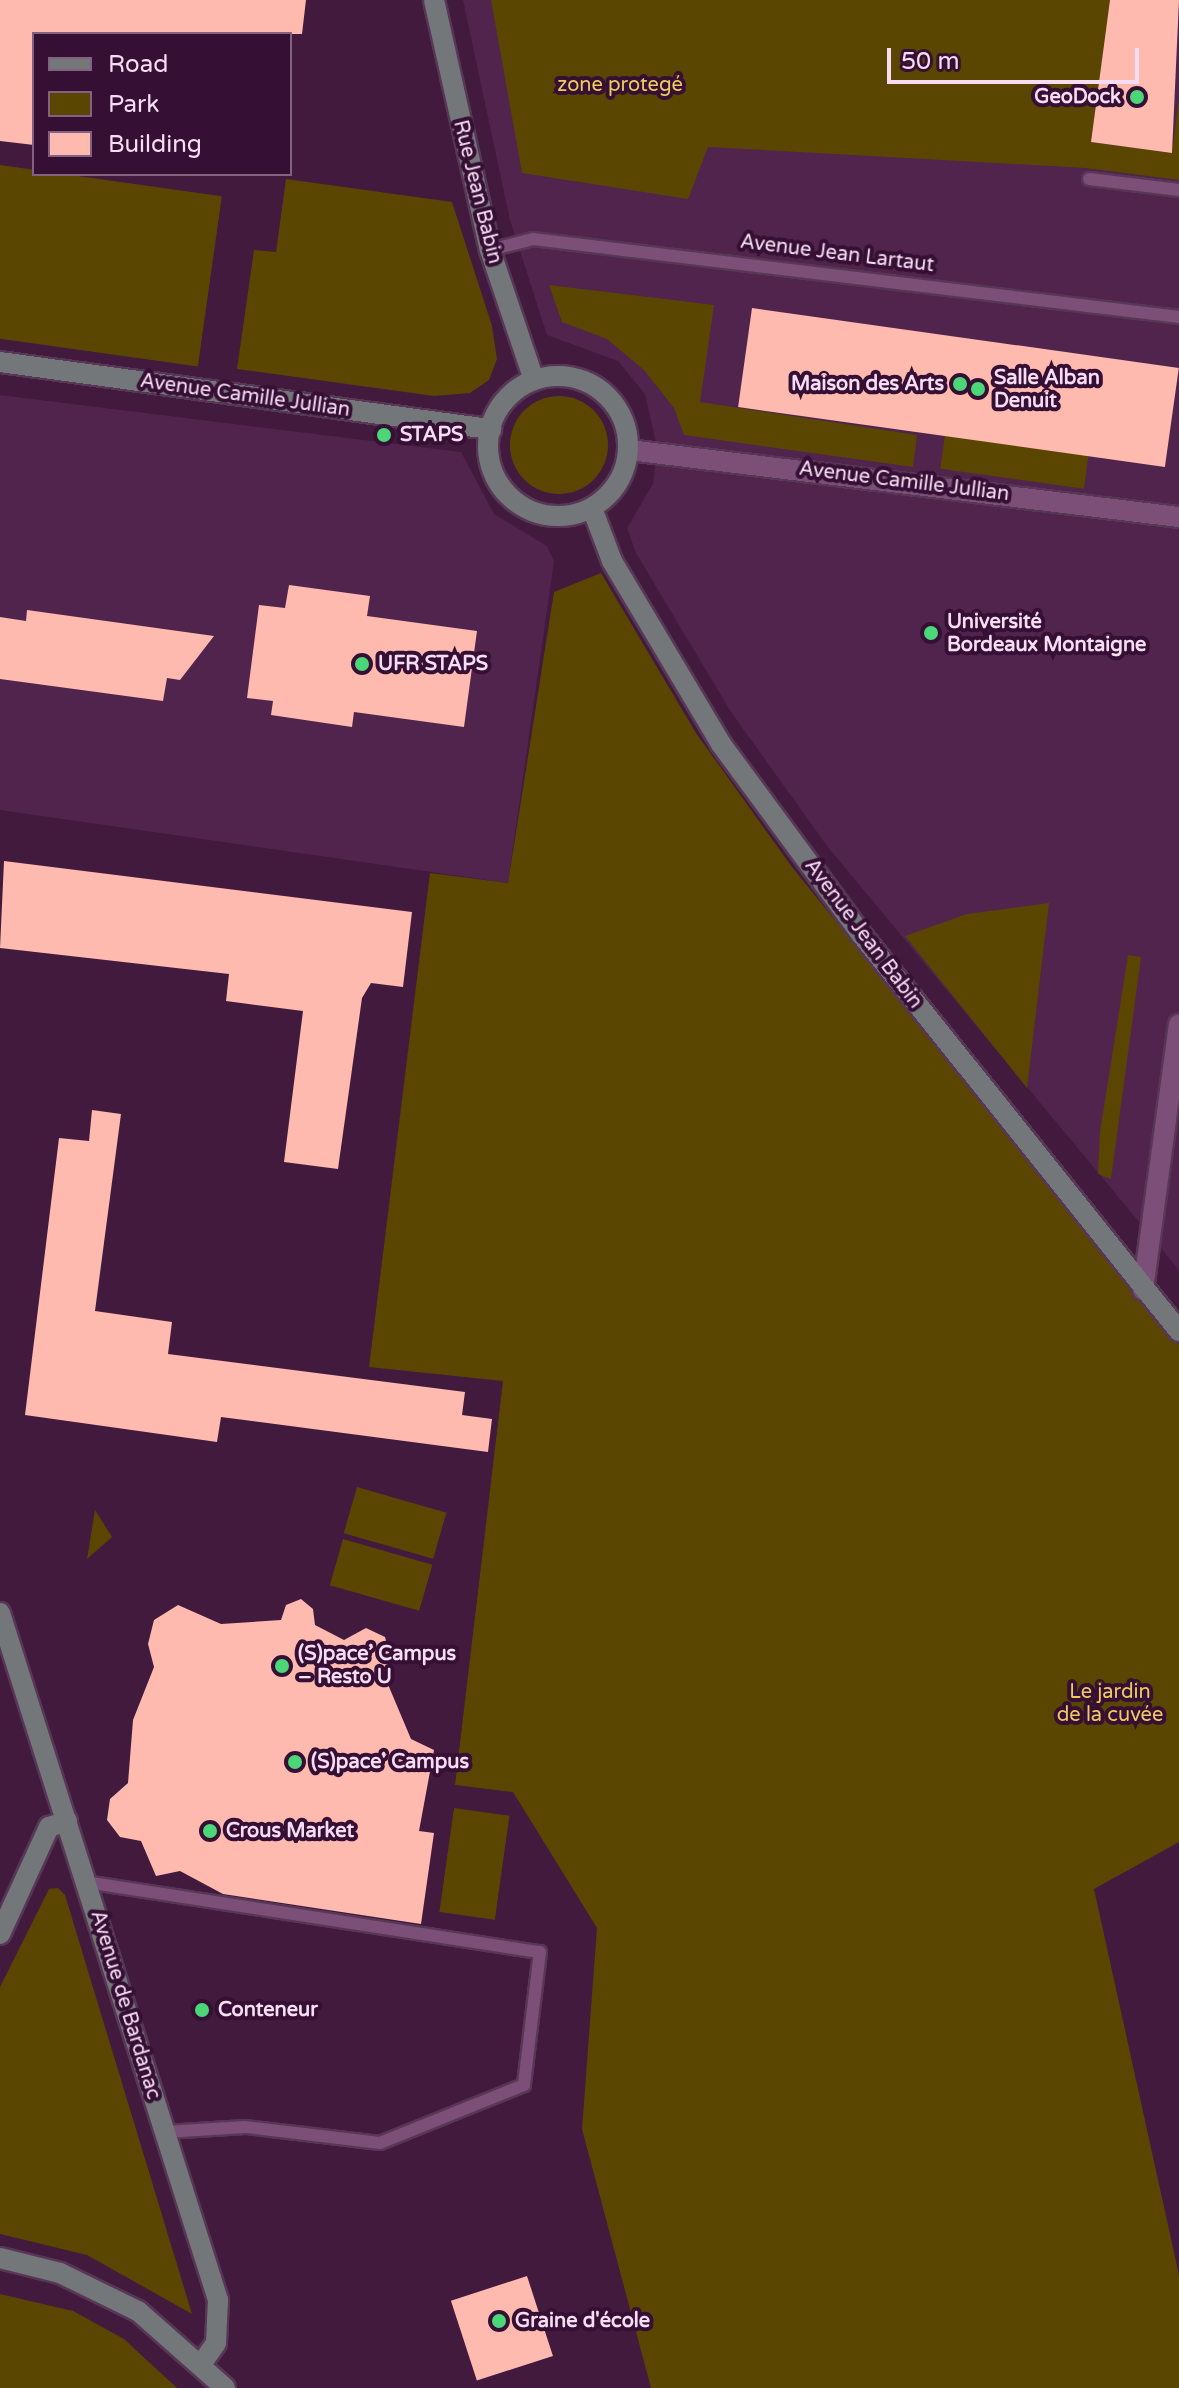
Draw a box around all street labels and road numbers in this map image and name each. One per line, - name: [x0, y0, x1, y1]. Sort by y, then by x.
- street label: Rue Jean Babin: [448, 118, 506, 266]
- street label: Avenue Jean Lartaut: [739, 230, 935, 278]
- street label: Avenue Camille Jullian: [139, 369, 351, 423]
- street label: Avenue Camille Jullian: [798, 457, 1010, 507]
- street label: Avenue Jean Babin: [799, 855, 927, 1013]
- street label: Avenue de Bardanac: [85, 1908, 165, 2102]

